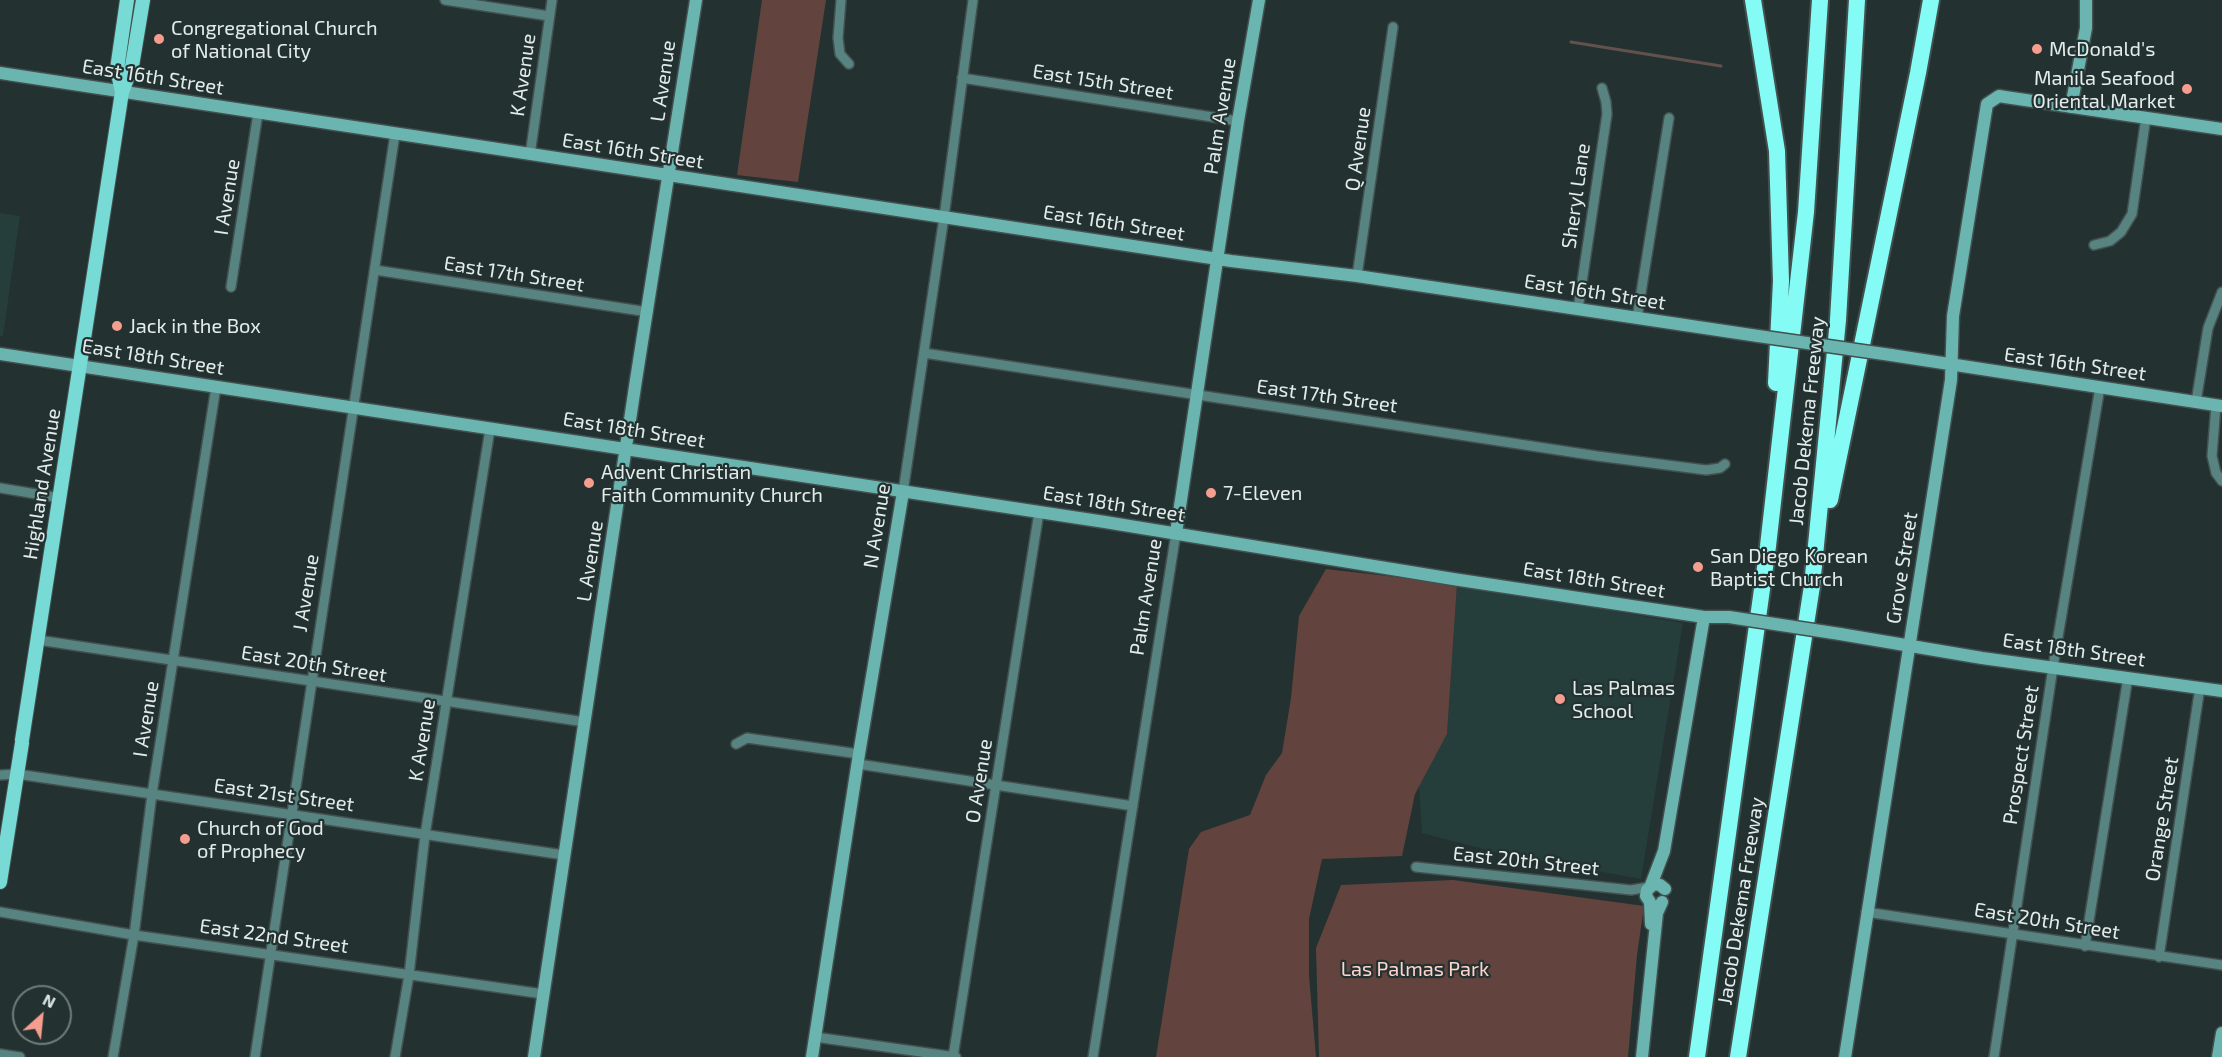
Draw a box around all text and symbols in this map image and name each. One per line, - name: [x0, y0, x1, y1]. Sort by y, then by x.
- place label: Congregational Church of National City: [171, 16, 378, 63]
- marker: Congregational Church of National City: [152, 32, 166, 46]
- street label: K Avenue: [505, 32, 541, 118]
- place label: McDonald's: [2049, 37, 2155, 61]
- street label: L Avenue: [645, 39, 681, 123]
- marker: McDonald's: [2030, 42, 2044, 56]
- street label: East 16th Street: [80, 54, 226, 100]
- street label: Palm Avenue: [1199, 56, 1241, 176]
- street label: East 15th Street: [1031, 59, 1175, 105]
- place label: Manila Seafood Oriental Market: [2033, 66, 2175, 113]
- marker: Manila Seafood Oriental Market: [2180, 82, 2194, 96]
- street label: Q Avenue: [1340, 105, 1376, 193]
- street label: East 16th Street: [560, 128, 706, 174]
- street label: Sheryl Lane: [1557, 142, 1595, 250]
- street label: I Avenue: [209, 157, 245, 237]
- street label: East 16th Street: [1041, 200, 1187, 246]
- street label: East 17th Street: [442, 251, 586, 297]
- street label: East 16th Street: [1522, 269, 1668, 315]
- place label: Jack in the Box: [129, 314, 261, 338]
- street label: Jacob Dekema Freeway: [1784, 315, 1830, 527]
- marker: Jack in the Box: [110, 319, 124, 333]
- street label: East 18th Street: [80, 334, 226, 380]
- street label: East 16th Street: [2002, 342, 2148, 386]
- street label: East 17th Street: [1255, 374, 1399, 418]
- street label: Highland Avenue: [18, 407, 66, 561]
- street label: East 18th Street: [561, 407, 707, 453]
- place label: Advent Christian Faith Community Church: [601, 460, 823, 507]
- marker: Advent Christian Faith Community Church: [582, 476, 596, 490]
- street label: East 18th Street: [1041, 481, 1187, 527]
- place label: 7-Eleven: [1223, 481, 1302, 505]
- street label: N Avenue: [858, 482, 896, 570]
- marker: 7-Eleven: [1204, 486, 1218, 500]
- street label: Grove Street: [1881, 510, 1923, 626]
- street label: L Avenue: [572, 519, 608, 603]
- street label: Palm Avenue: [1125, 537, 1167, 657]
- place label: San Diego Korean Baptist Church: [1710, 544, 1868, 591]
- street label: J Avenue: [288, 552, 324, 634]
- street label: East 18th Street: [1521, 557, 1667, 603]
- marker: San Diego Korean Baptist Church: [1691, 560, 1705, 574]
- street label: East 18th Street: [2001, 628, 2147, 672]
- street label: East 20th Street: [240, 641, 388, 687]
- place label: Las Palmas School: [1572, 676, 1675, 723]
- street label: I Avenue: [128, 679, 164, 759]
- street label: Prospect Street: [1998, 684, 2044, 826]
- marker: Las Palmas School: [1553, 692, 1567, 706]
- street label: K Avenue: [404, 697, 440, 783]
- street label: O Avenue: [961, 737, 997, 825]
- street label: Orange Street: [2140, 755, 2184, 883]
- street label: East 21st Street: [212, 773, 356, 817]
- street label: Jacob Dekema Freeway: [1713, 795, 1769, 1007]
- place label: Church of God of Prophecy: [197, 816, 324, 863]
- marker: Church of God of Prophecy: [178, 832, 192, 846]
- street label: East 20th Street: [1452, 841, 1600, 881]
- street label: East 20th Street: [1973, 898, 2121, 944]
- street label: East 22nd Street: [198, 914, 350, 958]
- park label: Las Palmas Park: [1341, 957, 1489, 981]
- north arrow: [12, 985, 72, 1045]
- text: N: [40, 989, 59, 1011]

